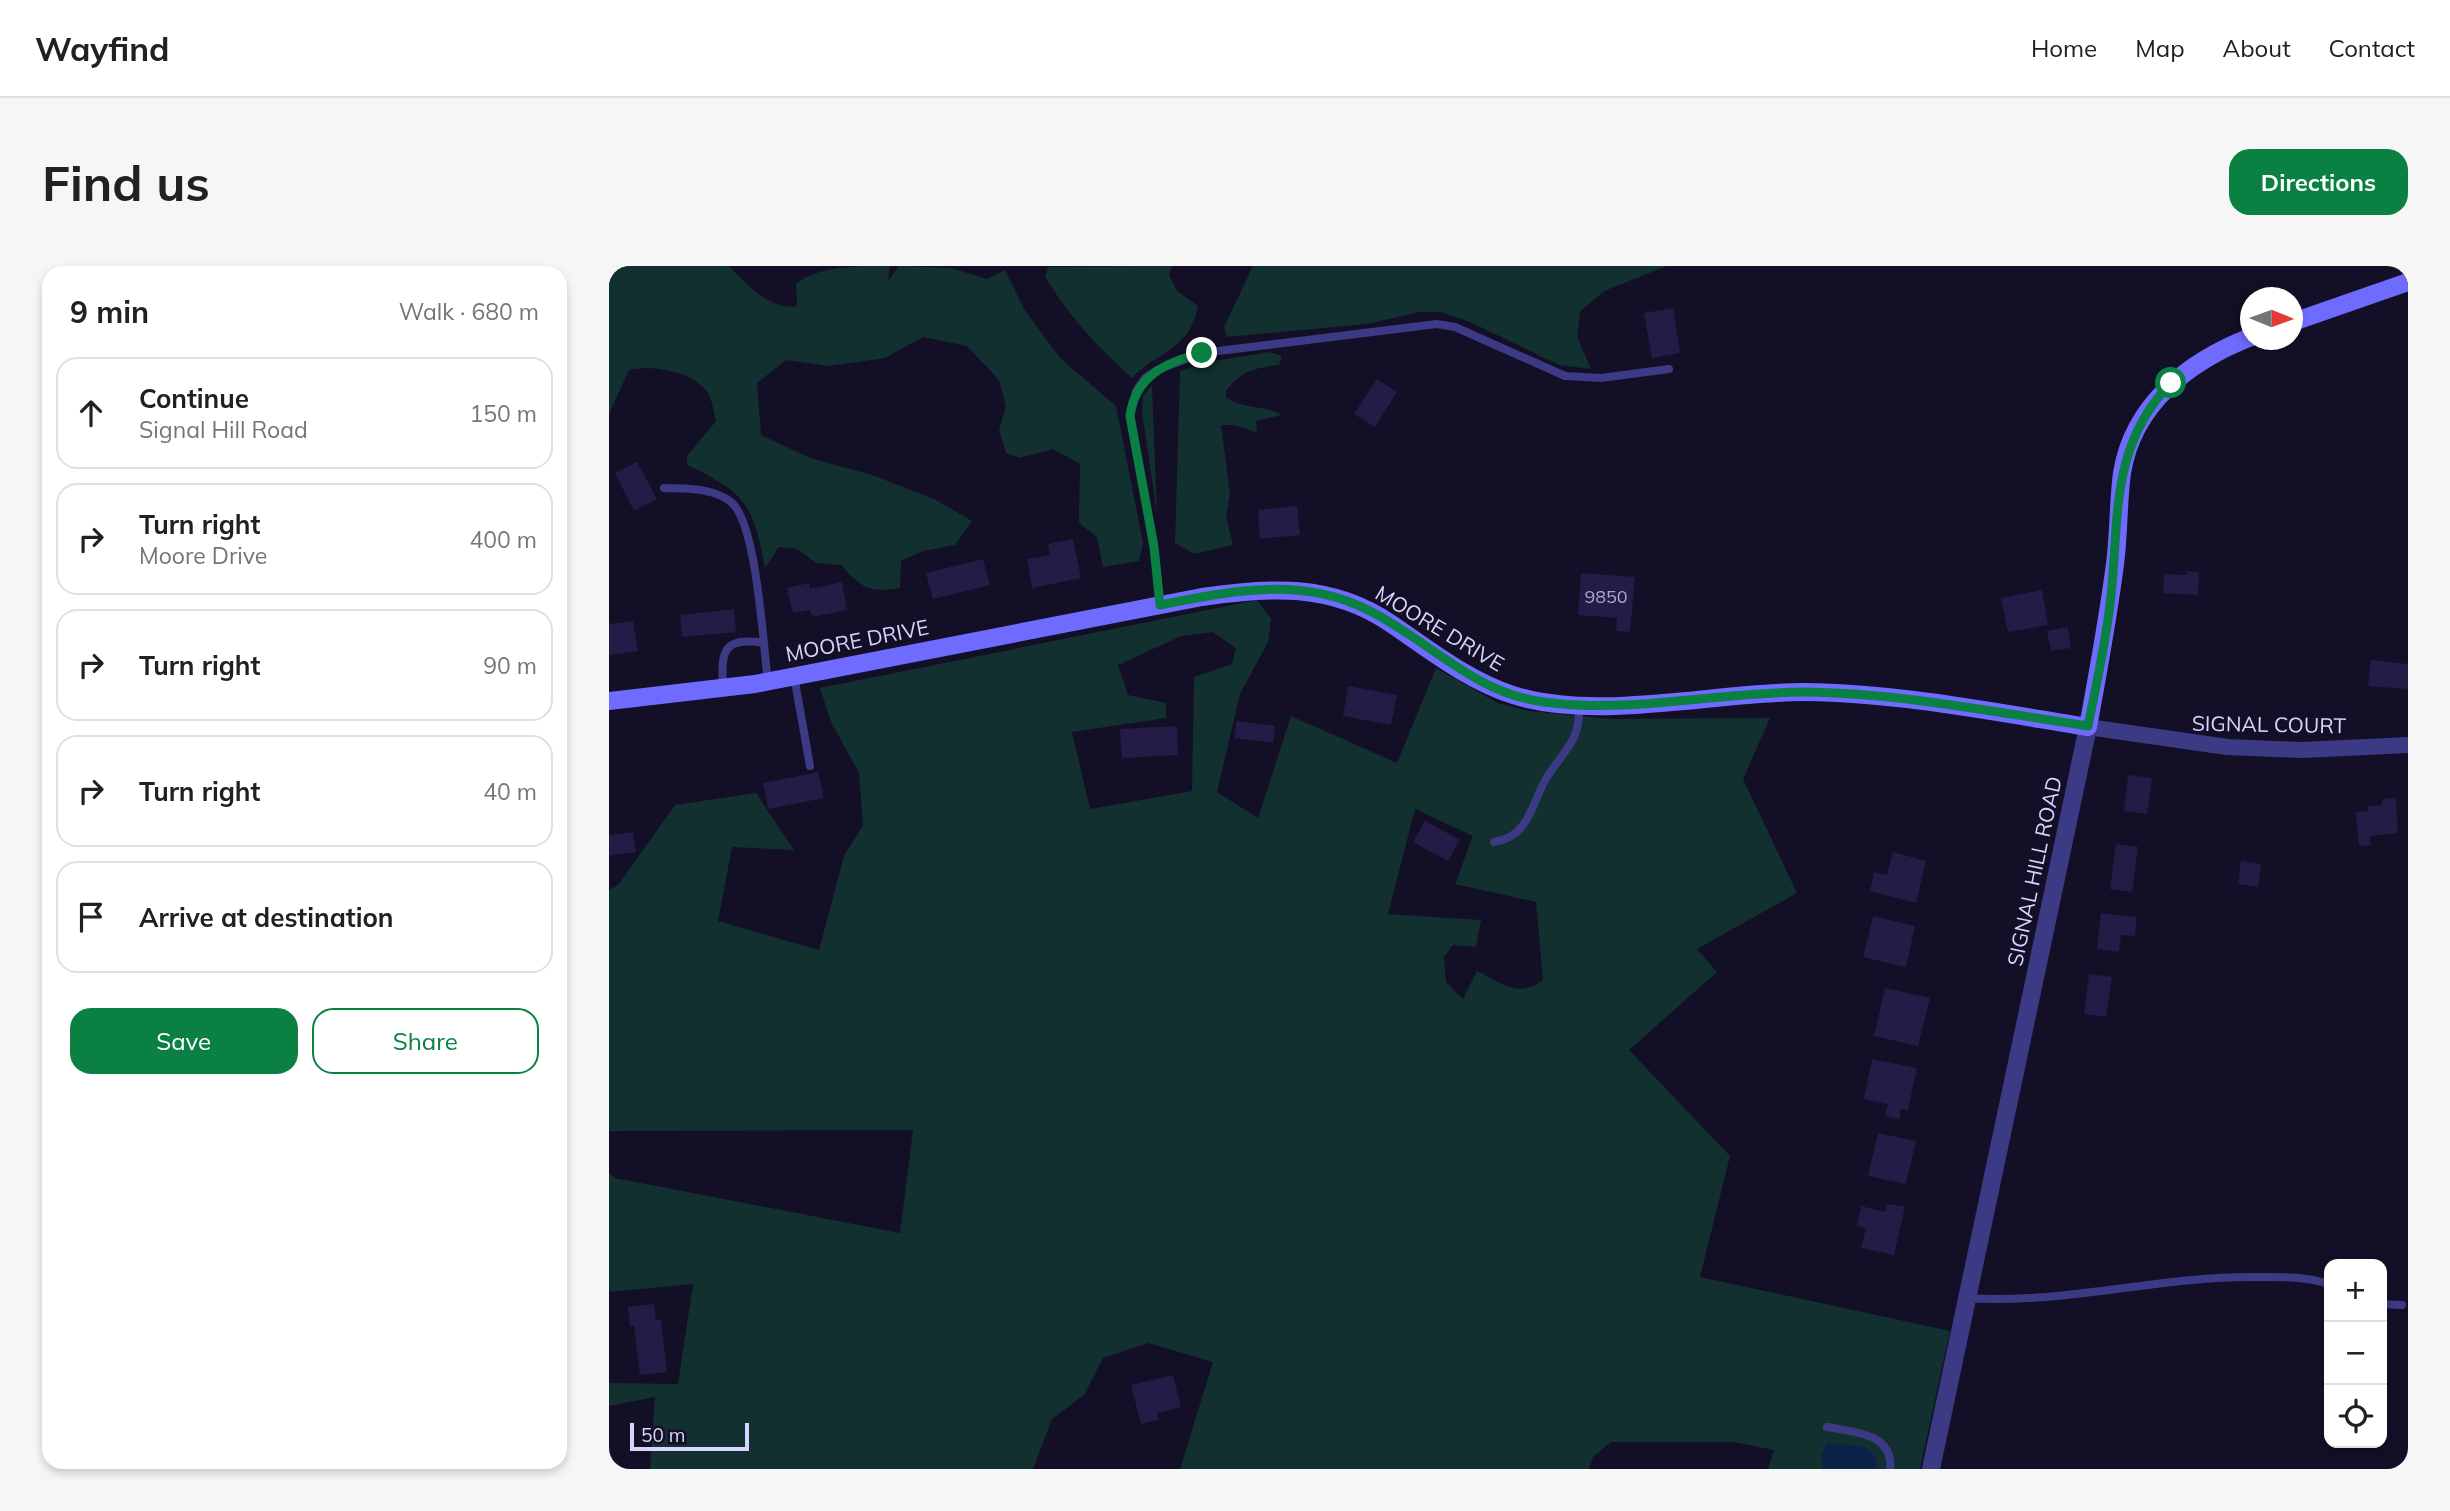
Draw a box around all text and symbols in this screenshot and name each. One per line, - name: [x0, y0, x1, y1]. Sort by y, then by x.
- text: Wayfind: [35, 28, 170, 69]
- text: Home: [2031, 33, 2097, 63]
- text: Map: [2135, 33, 2185, 63]
- text: About: [2223, 33, 2291, 63]
- text: Contact: [2329, 33, 2415, 63]
- button: Directions: [2229, 149, 2408, 215]
- text: Find us: [42, 152, 210, 213]
- north arrow: [2240, 287, 2303, 350]
- text: 9 min: [70, 293, 149, 331]
- text: Walk · 680 m: [399, 297, 539, 326]
- route end: [1186, 337, 1217, 368]
- route start: [2155, 367, 2186, 398]
- text: Continue: [139, 382, 249, 415]
- icon: ahead: [72, 394, 110, 432]
- text: 150 m: [469, 399, 537, 428]
- text: Signal Hill Road: [139, 415, 308, 444]
- text: Turn right: [139, 508, 260, 541]
- icon: right: [72, 520, 110, 558]
- text: 400 m: [469, 525, 537, 554]
- text: Moore Drive: [139, 541, 267, 570]
- street label: MOORE DRIVE: [1371, 579, 1509, 677]
- house number: 9850: [1584, 585, 1628, 608]
- street label: MOORE DRIVE: [783, 613, 931, 667]
- icon: right: [72, 646, 110, 684]
- text: Turn right: [139, 649, 260, 682]
- text: 90 m: [483, 651, 537, 680]
- street label: SIGNAL COURT: [2192, 710, 2347, 738]
- icon: right: [72, 772, 110, 810]
- street label: SIGNAL HILL ROAD: [2001, 774, 2067, 968]
- text: Turn right: [139, 775, 260, 808]
- text: 40 m: [483, 777, 537, 806]
- icon: arrive: [72, 898, 110, 936]
- text: Arrive at destination: [139, 901, 394, 934]
- button: Save: [70, 1008, 298, 1074]
- button: Share: [312, 1008, 539, 1074]
- map controls: [2324, 1259, 2387, 1448]
- button: +: [2324, 1259, 2387, 1322]
- button: −: [2324, 1322, 2387, 1385]
- button: locate: [2324, 1385, 2387, 1448]
- scale bar: [630, 1420, 749, 1452]
- text: 50 m: [641, 1423, 685, 1447]

